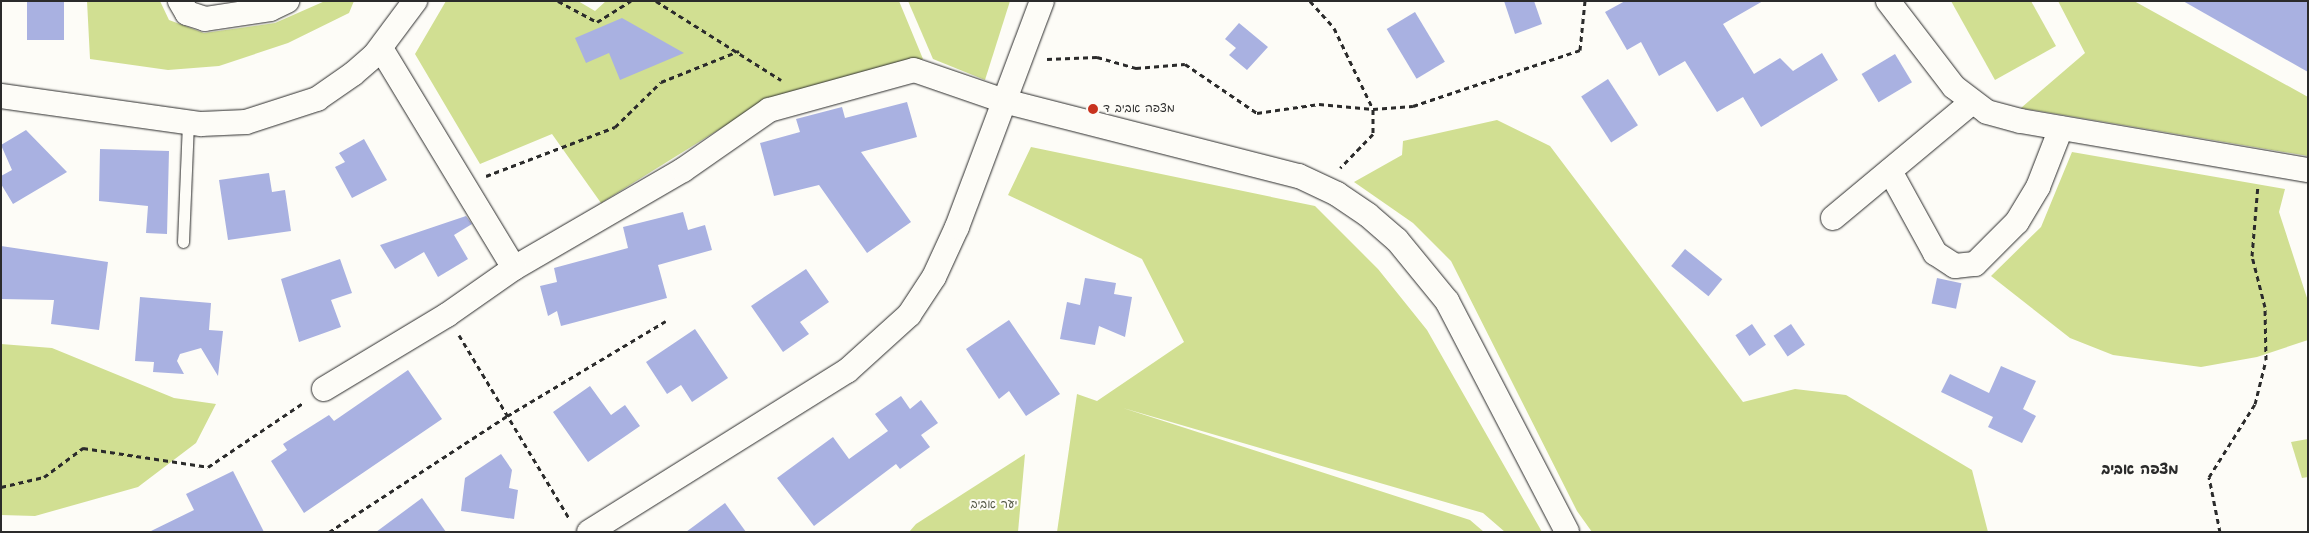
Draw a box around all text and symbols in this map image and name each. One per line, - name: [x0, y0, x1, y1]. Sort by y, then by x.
- place label: מצפה אביב ד: [1103, 102, 1175, 116]
- marker: מצפה אביב ד: [1087, 103, 1099, 115]
- district label: מצפה אביב: [2101, 462, 2179, 480]
- park label: יער אביב: [971, 498, 1017, 512]

